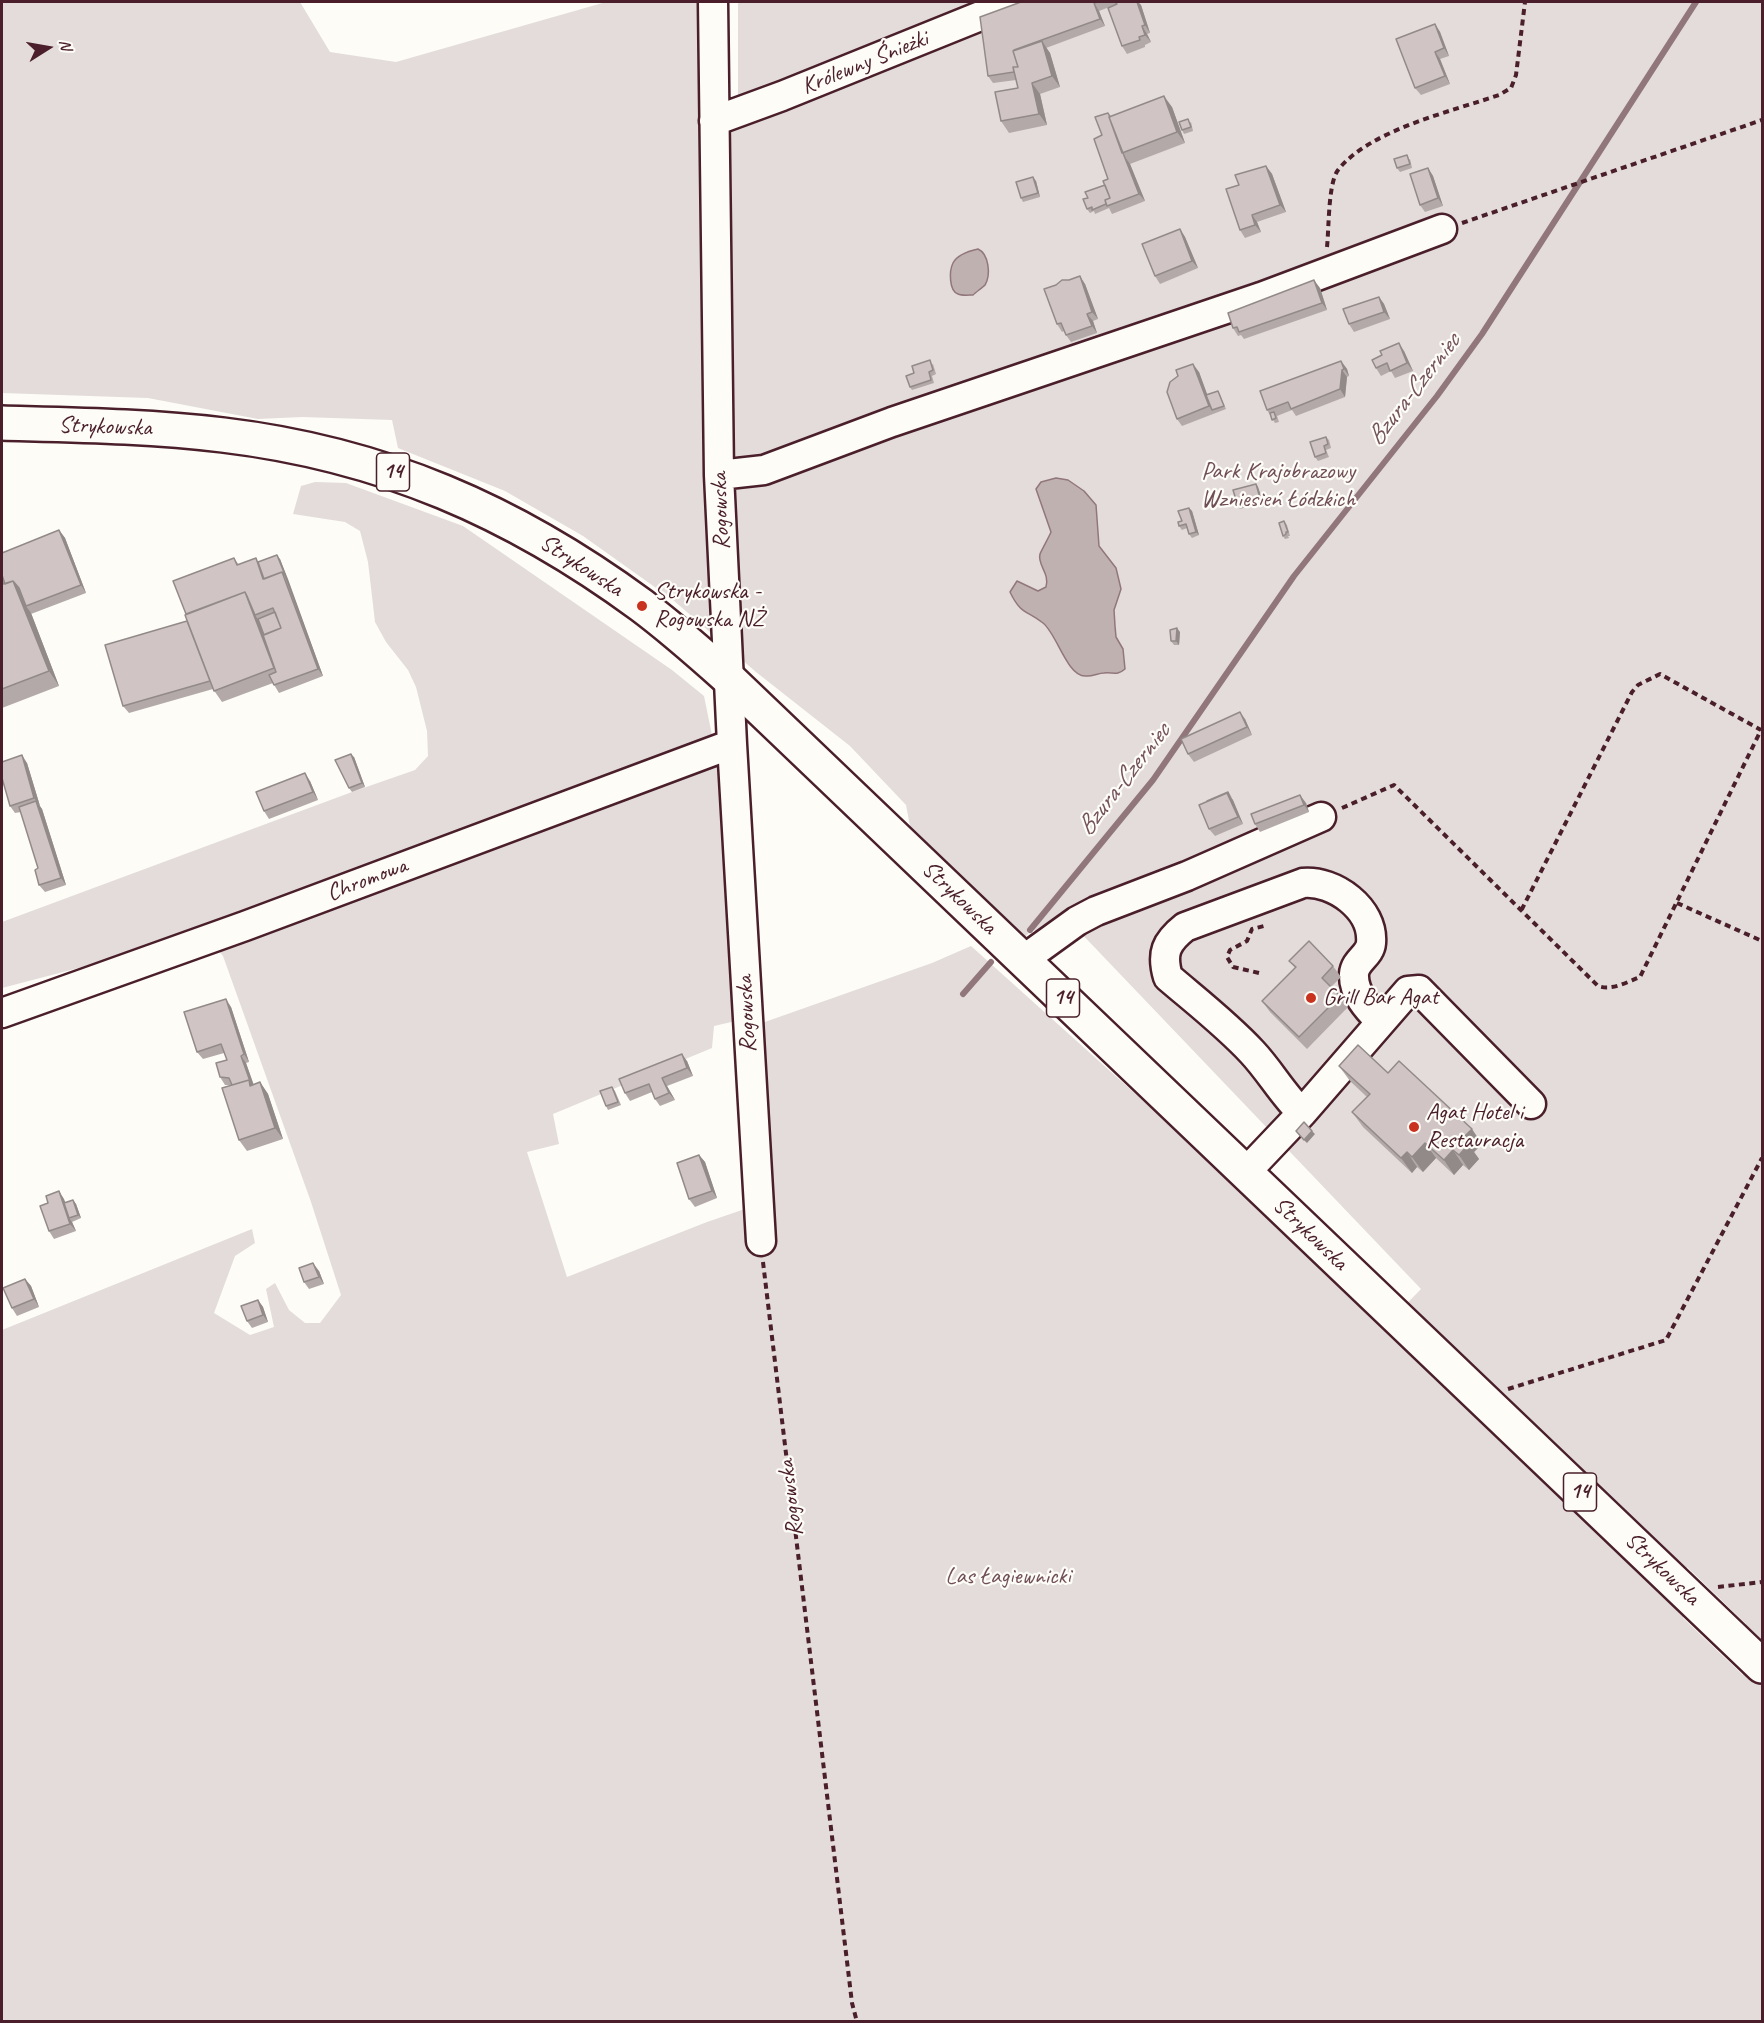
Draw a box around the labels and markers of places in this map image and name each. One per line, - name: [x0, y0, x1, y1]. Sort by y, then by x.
- place label: Strykowska - Rogowska NŻ: [654, 578, 764, 634]
- marker: Strykowska - Rogowska NŻ: [635, 599, 649, 613]
- place label: Grill Bar Agat: [1323, 984, 1438, 1012]
- marker: Grill Bar Agat: [1304, 991, 1318, 1005]
- place label: Agat Hotel i Restauracja: [1426, 1099, 1523, 1155]
- marker: Agat Hotel i Restauracja: [1407, 1120, 1421, 1134]

